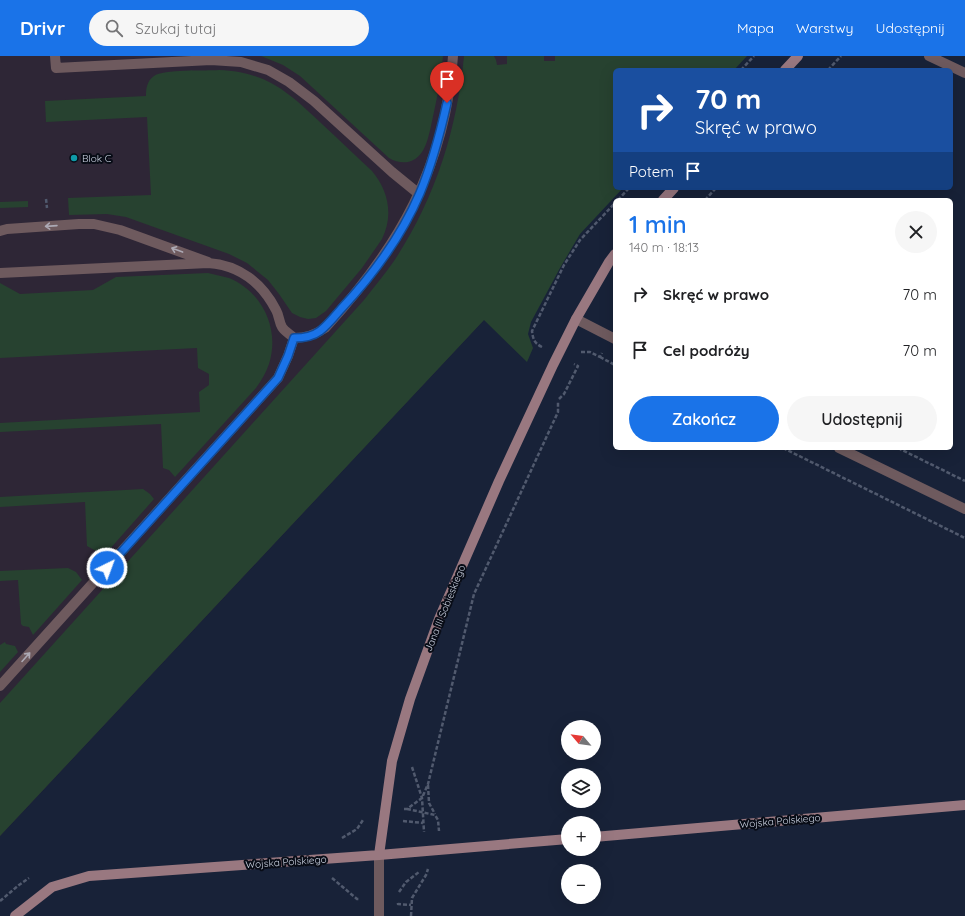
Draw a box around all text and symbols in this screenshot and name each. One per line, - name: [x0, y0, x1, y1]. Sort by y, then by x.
- search box: [89, 10, 369, 46]
- text: Drivr: [20, 16, 65, 40]
- icon: search: [103, 17, 125, 39]
- text: Szukaj tutaj: [135, 19, 216, 38]
- text: Mapa: [737, 19, 774, 37]
- text: Warstwy: [796, 19, 854, 37]
- text: Udostępnij: [876, 19, 945, 37]
- pin: [430, 62, 464, 103]
- icon: arrive: [436, 68, 458, 90]
- text: 70 m: [695, 81, 761, 116]
- icon: right: [629, 84, 681, 136]
- text: Skręć w prawo: [695, 116, 817, 139]
- place label: Blok C: [82, 152, 112, 165]
- marker: Blok C: [69, 153, 79, 163]
- icon: arrive: [682, 160, 704, 182]
- text: Potem: [629, 162, 674, 181]
- text: 1 min: [629, 209, 687, 239]
- button: close: [895, 211, 937, 253]
- one-way arrow: [45, 223, 58, 230]
- text: 140 m · 18:13: [629, 239, 699, 255]
- one-way arrow: [171, 246, 183, 254]
- icon: right: [629, 283, 651, 305]
- text: Skręć w prawo: [663, 285, 769, 304]
- text: 70 m: [903, 285, 937, 304]
- icon: arrive: [629, 339, 651, 361]
- text: Cel podróży: [663, 341, 750, 360]
- text: 70 m: [903, 341, 937, 360]
- button: Zakończ: [629, 396, 779, 442]
- button: Udostępnij: [787, 396, 937, 442]
- position arrow: [86, 547, 128, 589]
- street label: Jana III Sobieskiego: [422, 563, 468, 653]
- one-way arrow: [21, 653, 30, 663]
- north arrow: [561, 720, 601, 760]
- map controls: [561, 720, 601, 904]
- button: layers: [561, 768, 601, 808]
- street label: Wojska Polskiego: [739, 811, 821, 831]
- button: +: [561, 816, 601, 856]
- street label: Wojska Polskiego: [245, 853, 327, 871]
- button: −: [561, 864, 601, 904]

